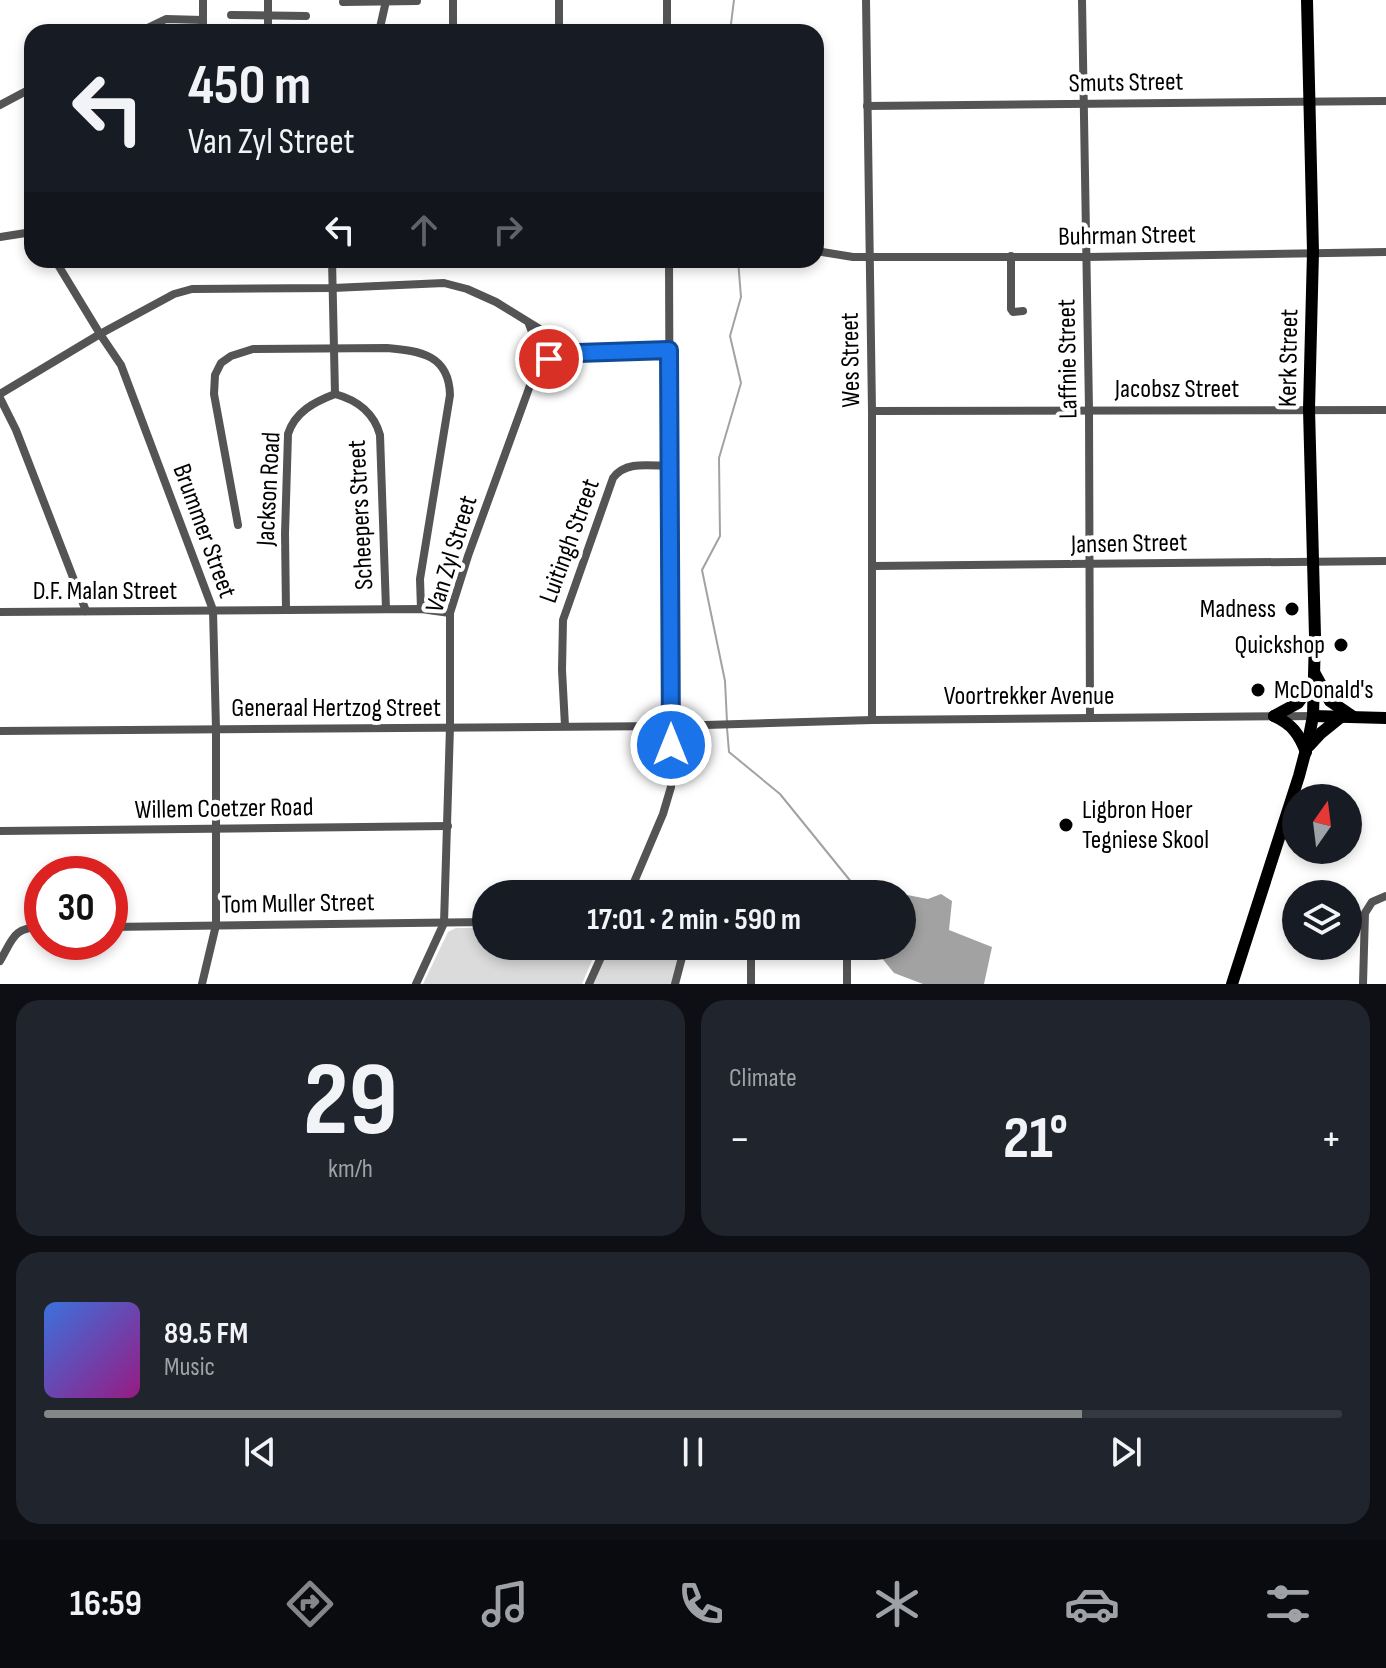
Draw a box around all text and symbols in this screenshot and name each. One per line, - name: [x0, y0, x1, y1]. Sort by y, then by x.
- text: 450 m: [188, 53, 311, 120]
- icon: left: [56, 56, 160, 160]
- street label: Smuts Street: [1068, 66, 1184, 99]
- text: Van Zyl Street: [188, 121, 355, 164]
- icon: left: [318, 208, 362, 252]
- icon: ahead: [402, 208, 446, 252]
- icon: right: [486, 208, 530, 252]
- street label: Buhrman Street: [1058, 219, 1196, 253]
- street label: Laffnie Street: [1051, 299, 1085, 419]
- street label: Kerk Street: [1273, 309, 1305, 407]
- street label: Wes Street: [835, 312, 867, 408]
- pin: [515, 325, 583, 393]
- icon: arrive: [527, 337, 571, 381]
- street label: Jacobsz Street: [1114, 374, 1239, 405]
- street label: Jackson Road: [250, 431, 287, 548]
- street label: Scheepers Street: [342, 439, 380, 591]
- street label: Brummer Street: [165, 460, 243, 602]
- street label: Luitingh Street: [533, 475, 607, 607]
- street label: Van Zyl Street: [420, 492, 484, 616]
- street label: Jansen Street: [1070, 527, 1188, 561]
- street label: D.F. Malan Street: [33, 576, 177, 607]
- place label: Madness: [1200, 594, 1276, 625]
- marker: Madness: [1283, 600, 1301, 618]
- place label: Quickshop: [1234, 630, 1325, 661]
- marker: Quickshop: [1332, 636, 1350, 654]
- place label: McDonald's: [1274, 675, 1374, 706]
- street label: Voortrekker Avenue: [944, 681, 1114, 712]
- marker: McDonald's: [1249, 681, 1267, 699]
- street label: Generaal Hertzog Street: [231, 693, 441, 724]
- position arrow: [629, 703, 713, 787]
- north arrow: [1282, 784, 1362, 864]
- map controls: [1282, 784, 1362, 960]
- street label: Willem Coetzer Road: [134, 792, 314, 826]
- place label: Ligbron Hoer Tegniese Skool: [1082, 795, 1209, 856]
- marker: Ligbron Hoer Tegniese Skool: [1057, 816, 1075, 834]
- speed limit sign: 30: [24, 856, 128, 960]
- button: layers: [1282, 880, 1362, 960]
- street label: Tom Muller Street: [221, 887, 375, 921]
- text: 17:01 · 2 min · 590 m: [587, 902, 801, 938]
- text: 29: [303, 1039, 398, 1164]
- text: Climate: [729, 1063, 797, 1094]
- text: 21°: [1003, 1103, 1068, 1175]
- text: −: [729, 1113, 751, 1166]
- text: +: [1320, 1113, 1342, 1166]
- text: km/h: [328, 1154, 373, 1185]
- text: 89.5 FM: [164, 1316, 248, 1352]
- text: Music: [164, 1352, 215, 1383]
- icon: previous: [238, 1430, 282, 1474]
- icon: pause: [671, 1430, 715, 1474]
- icon: next: [1104, 1430, 1148, 1474]
- icon: directions: [282, 1576, 338, 1632]
- icon: music: [477, 1576, 533, 1632]
- icon: phone: [673, 1576, 729, 1632]
- icon: climate: [869, 1576, 925, 1632]
- icon: car: [1064, 1576, 1120, 1632]
- icon: filters: [1260, 1576, 1316, 1632]
- text: 16:59: [70, 1583, 142, 1626]

